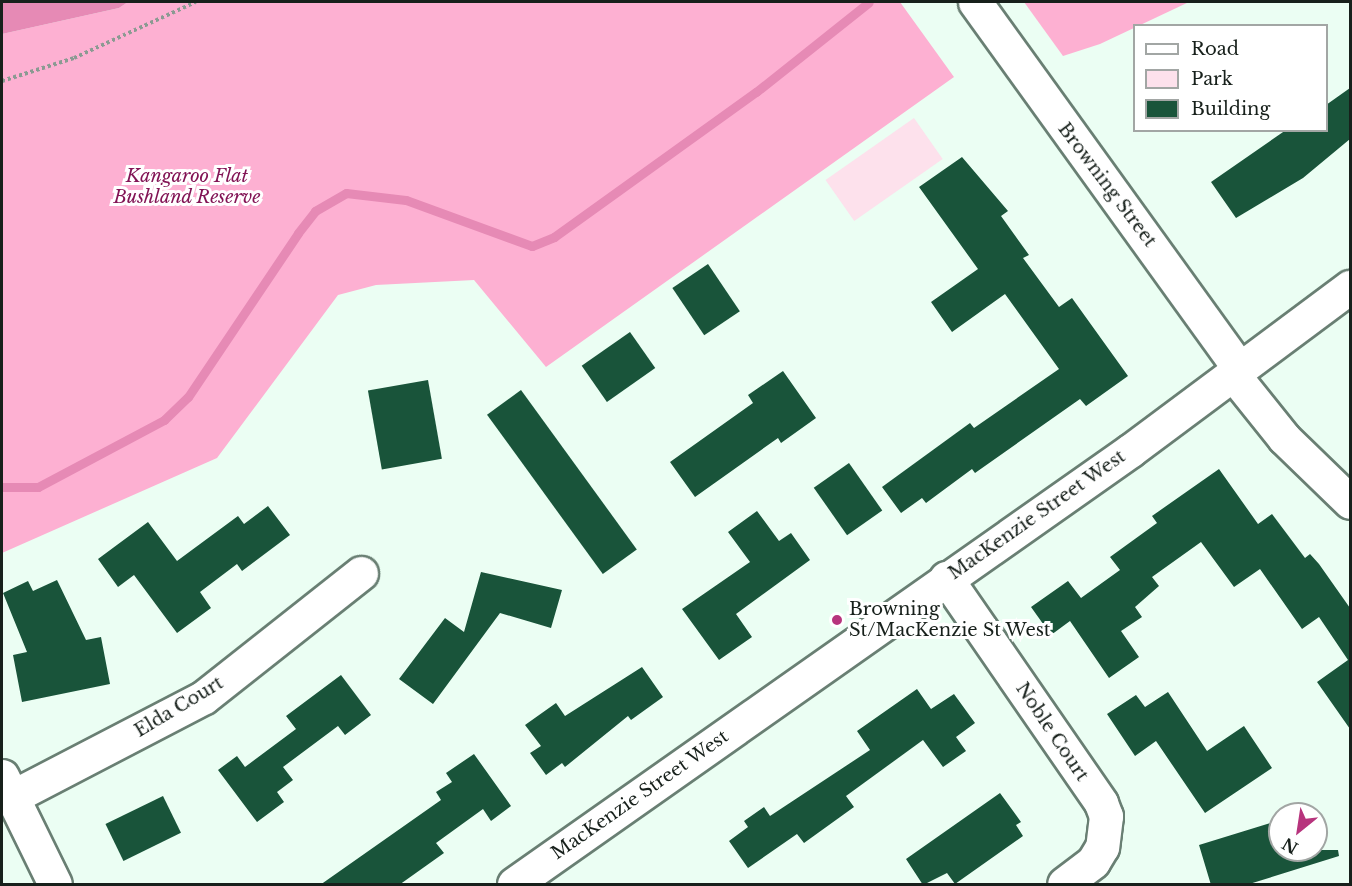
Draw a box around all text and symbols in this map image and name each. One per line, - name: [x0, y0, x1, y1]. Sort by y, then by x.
- legend: [1133, 24, 1328, 132]
- text: Road: [1191, 38, 1239, 60]
- text: Park: [1191, 68, 1233, 90]
- text: Building: [1191, 98, 1270, 120]
- street label: Browning Street: [1053, 119, 1161, 251]
- park label: Kangaroo Flat Bushland Reserve: [113, 166, 261, 208]
- street label: MacKenzie Street West: [944, 445, 1130, 585]
- place label: Browning St/MacKenzie St West: [849, 599, 1051, 642]
- marker: Browning St/MacKenzie St West: [830, 613, 844, 627]
- street label: Elda Court: [131, 672, 227, 742]
- street label: Noble Court: [1011, 679, 1093, 785]
- street label: MacKenzie Street West: [547, 725, 733, 865]
- north arrow: [1268, 802, 1328, 862]
- text: N: [1278, 833, 1302, 858]

